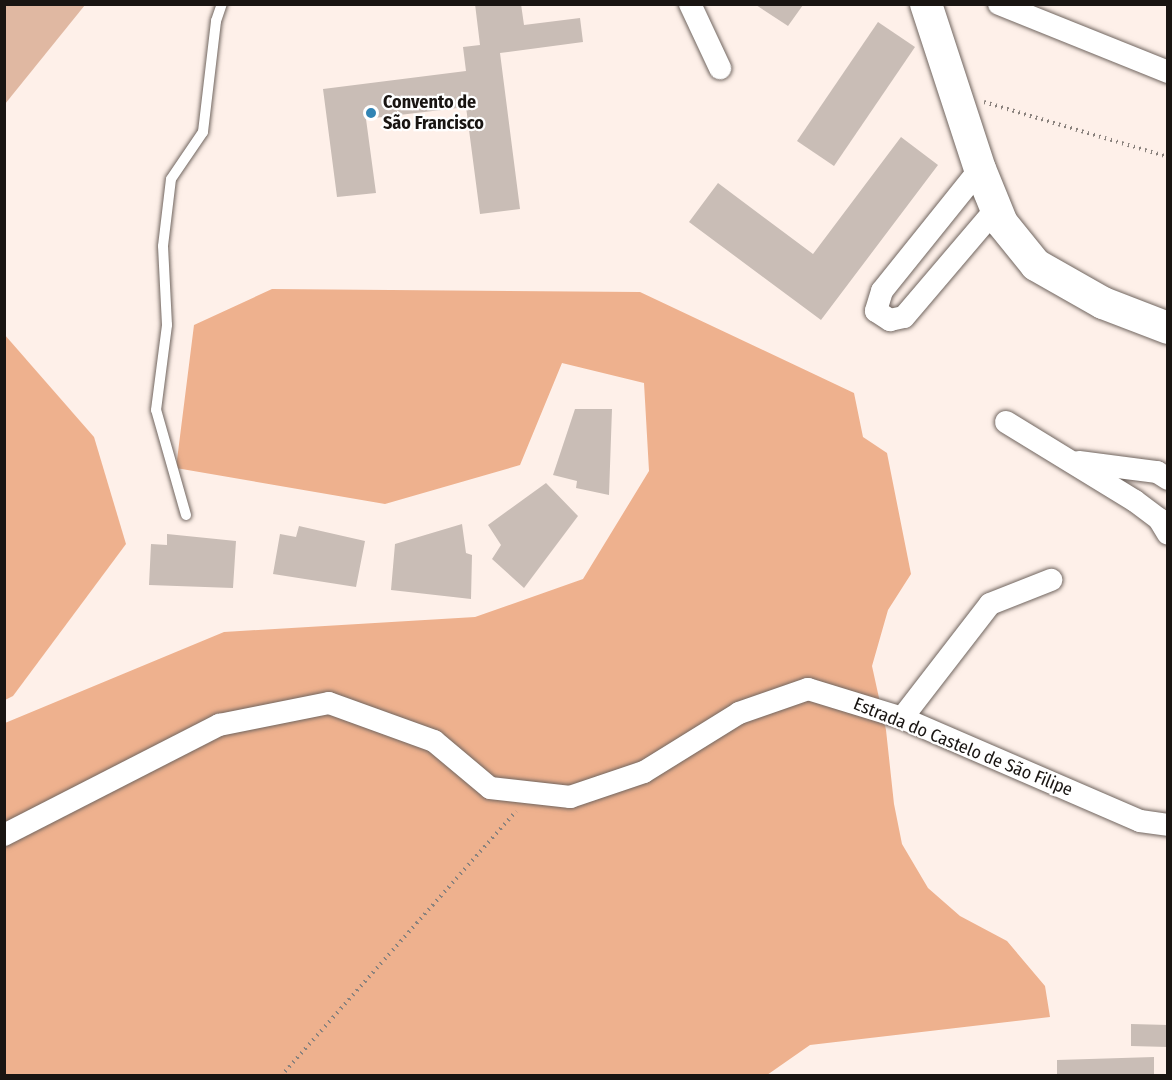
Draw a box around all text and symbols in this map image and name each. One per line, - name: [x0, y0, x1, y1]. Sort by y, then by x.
- place label: Convento de São Francisco: [383, 92, 484, 134]
- marker: Convento de São Francisco: [364, 106, 378, 120]
- street label: Estrada do Castelo de São Filipe: [850, 693, 1076, 801]

